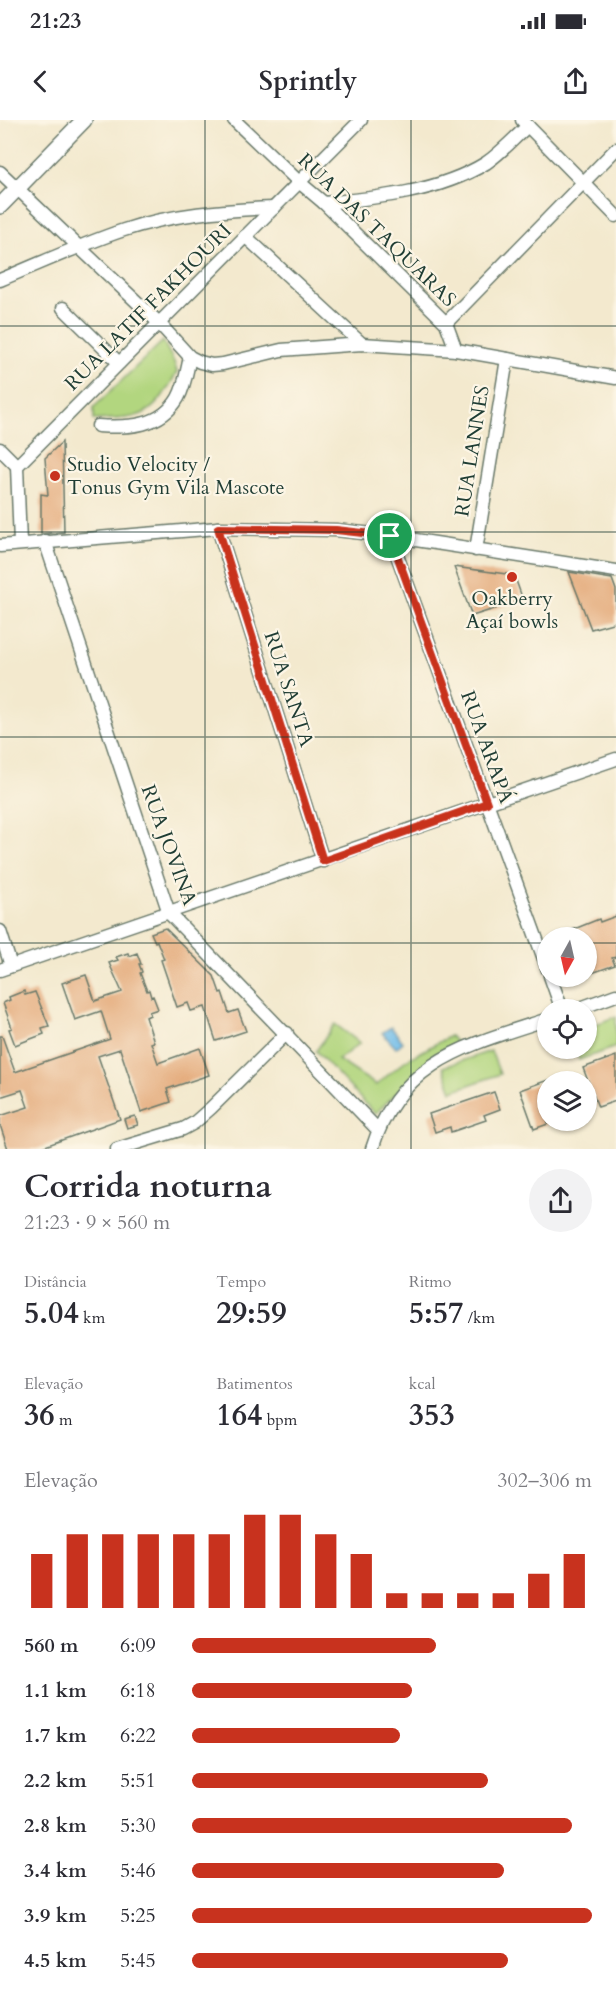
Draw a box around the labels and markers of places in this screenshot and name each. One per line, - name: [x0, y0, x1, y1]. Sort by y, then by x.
- place label: Studio Velocity / Tonus Gym Vila Mascote: [67, 451, 285, 501]
- marker: Studio Velocity / Tonus Gym Vila Mascote: [48, 469, 62, 483]
- pin: [364, 510, 415, 561]
- marker: Oakberry Açaí bowls: [505, 570, 519, 584]
- place label: Oakberry Açaí bowls: [466, 585, 558, 635]

